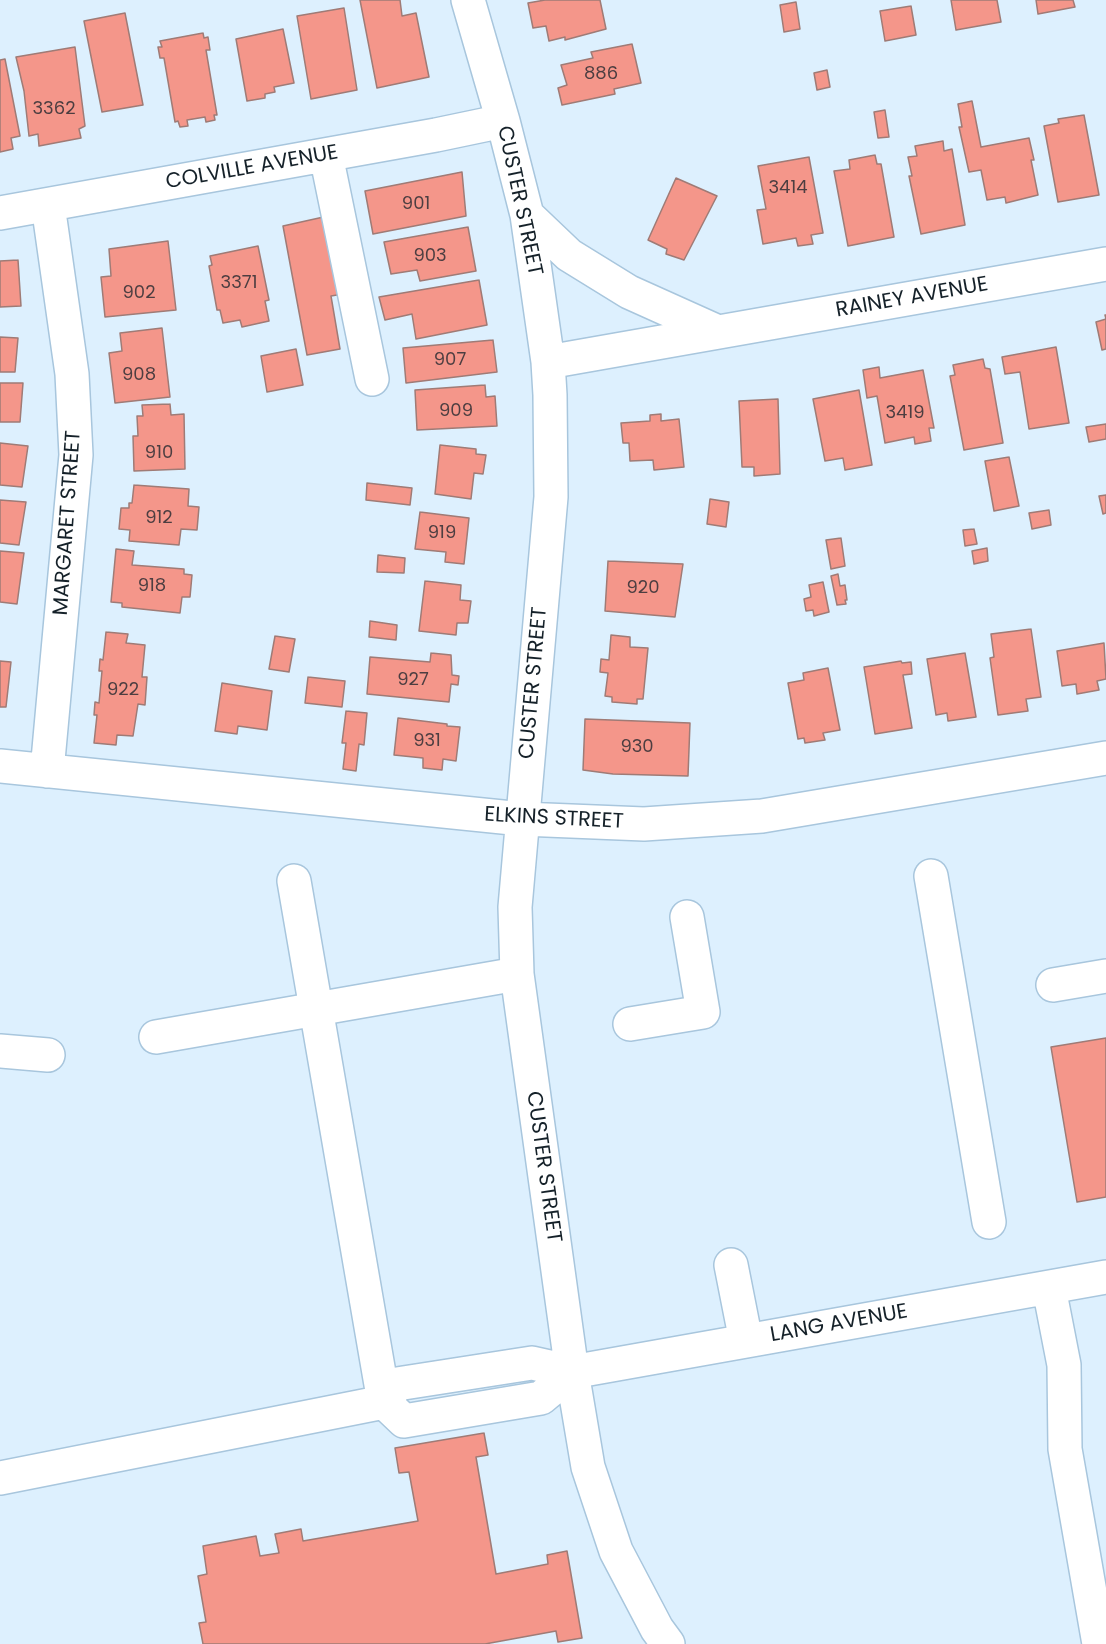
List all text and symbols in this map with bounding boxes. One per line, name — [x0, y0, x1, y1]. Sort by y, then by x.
house number: 886 — [584, 63, 618, 85]
house number: 3362 — [33, 98, 75, 120]
street label: CUSTER STREET — [491, 124, 547, 278]
street label: COLVILLE AVENUE — [164, 140, 340, 196]
house number: 3414 — [768, 177, 808, 199]
house number: 901 — [402, 193, 430, 215]
house number: 903 — [413, 245, 447, 267]
house number: 3371 — [221, 272, 257, 294]
street label: RAINEY AVENUE — [834, 272, 990, 324]
house number: 902 — [123, 282, 155, 304]
house number: 907 — [434, 349, 466, 371]
house number: 908 — [122, 364, 156, 386]
house number: 909 — [439, 400, 473, 422]
house number: 3419 — [885, 402, 925, 424]
street label: MARGARET STREET — [49, 430, 87, 616]
house number: 910 — [145, 442, 173, 464]
house number: 912 — [145, 507, 173, 529]
house number: 919 — [428, 522, 456, 544]
house number: 918 — [138, 575, 166, 597]
house number: 920 — [627, 577, 659, 599]
street label: CUSTER STREET — [515, 606, 553, 760]
house number: 927 — [397, 669, 429, 691]
house number: 922 — [107, 679, 139, 701]
house number: 931 — [413, 730, 441, 752]
house number: 930 — [620, 736, 654, 758]
street label: ELKINS STREET — [484, 803, 624, 835]
street label: CUSTER STREET — [520, 1090, 566, 1244]
street label: LANG AVENUE — [768, 1300, 910, 1348]

